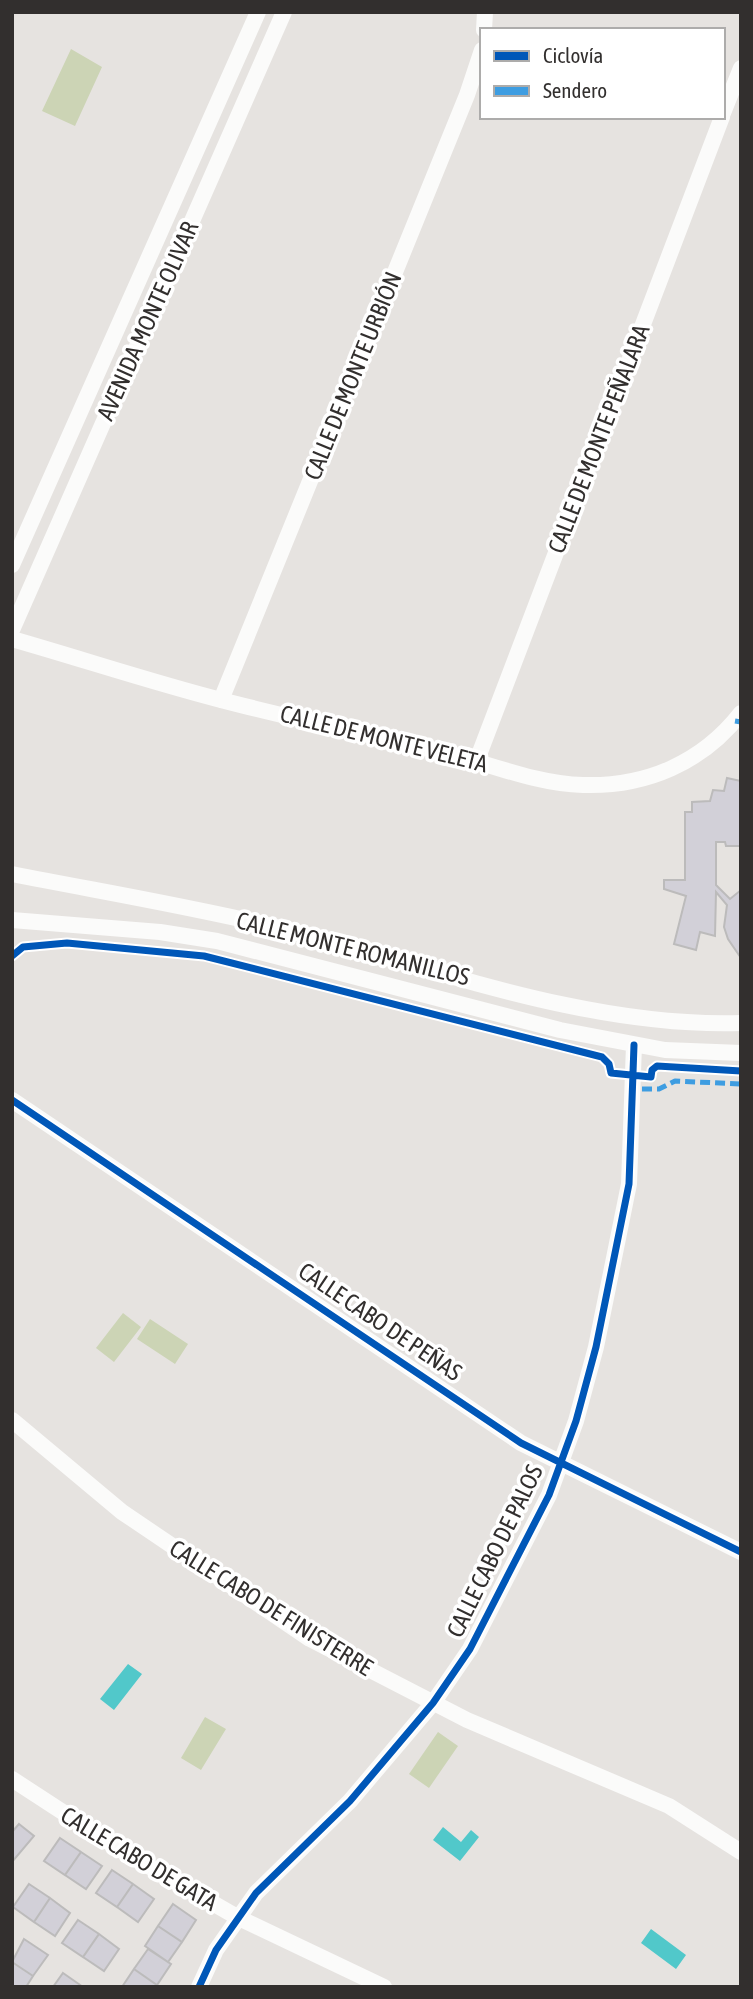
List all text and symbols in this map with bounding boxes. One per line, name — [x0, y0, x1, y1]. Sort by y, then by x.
legend — [480, 28, 725, 119]
text: Ciclovía — [543, 43, 603, 67]
text: Sendero — [543, 78, 607, 102]
street label: AVENIDA MONTE OLIVAR — [92, 217, 204, 424]
street label: CALLE DE MONTE URBIÓN — [298, 268, 407, 484]
street label: CALLE DE MONTE PEÑALARA — [542, 321, 655, 557]
street label: CALLE DE MONTE VELETA — [278, 700, 491, 777]
street label: CALLE MONTE ROMANILLOS — [234, 907, 472, 991]
street label: CALLE CABO DE PEÑAS — [294, 1257, 467, 1386]
street label: CALLE CABO DE PALOS — [441, 1460, 548, 1641]
street label: CALLE CABO DE FINISTERRE — [165, 1534, 378, 1681]
street label: CALLE CABO DE GATA — [56, 1801, 223, 1916]

